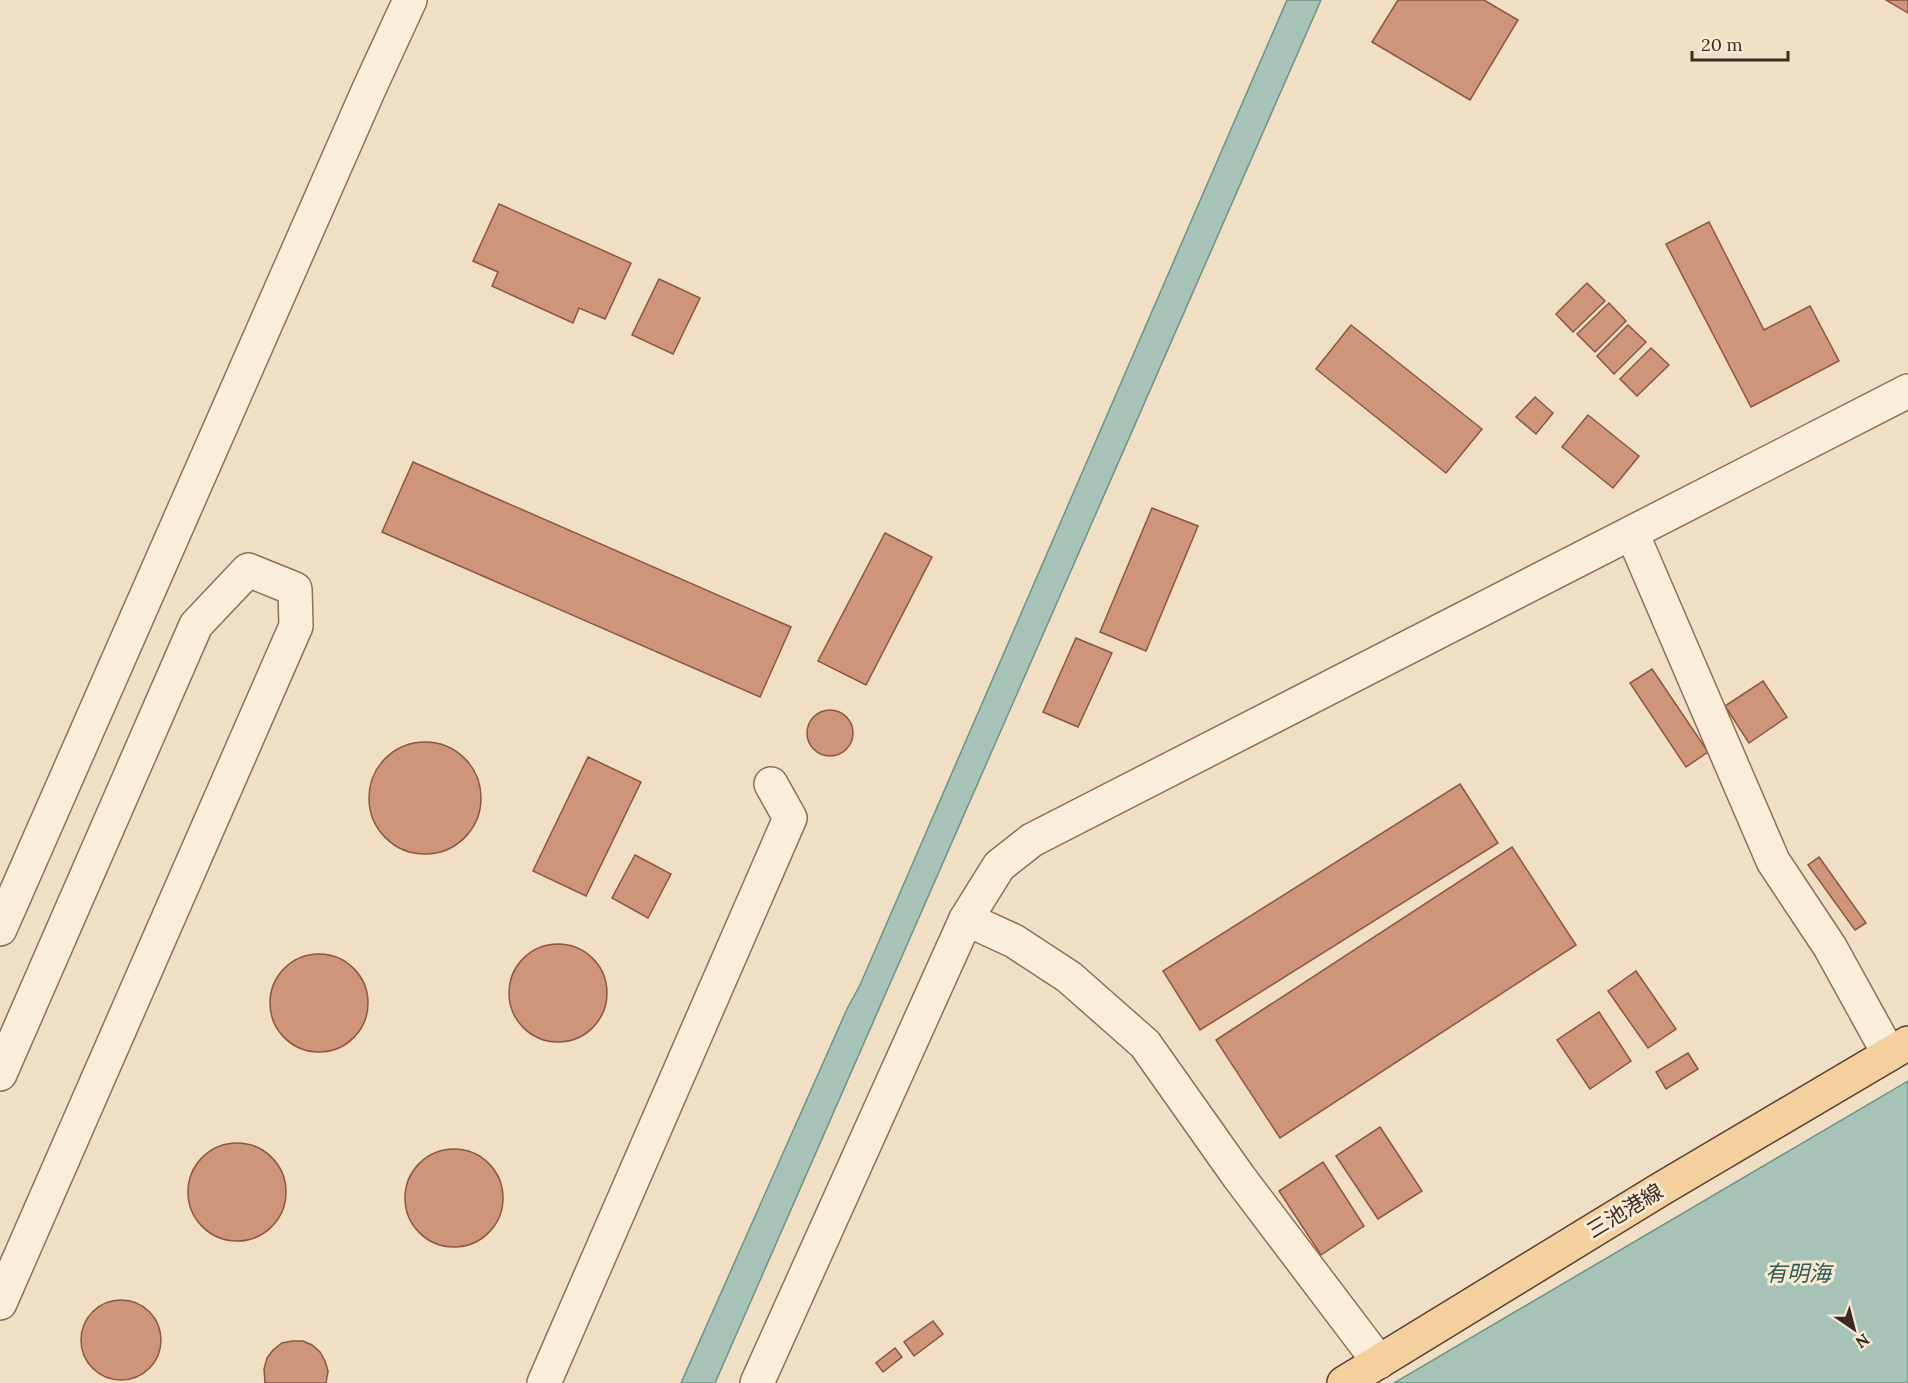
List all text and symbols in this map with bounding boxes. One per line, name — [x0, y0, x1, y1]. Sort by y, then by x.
scale bar — [1692, 24, 1788, 62]
text: 20 m — [1701, 33, 1743, 56]
street label: 三池港線 — [1582, 1177, 1668, 1244]
water label: 有明海 — [1765, 1259, 1834, 1287]
north arrow — [1824, 1299, 1884, 1359]
text: N — [1852, 1330, 1873, 1353]

